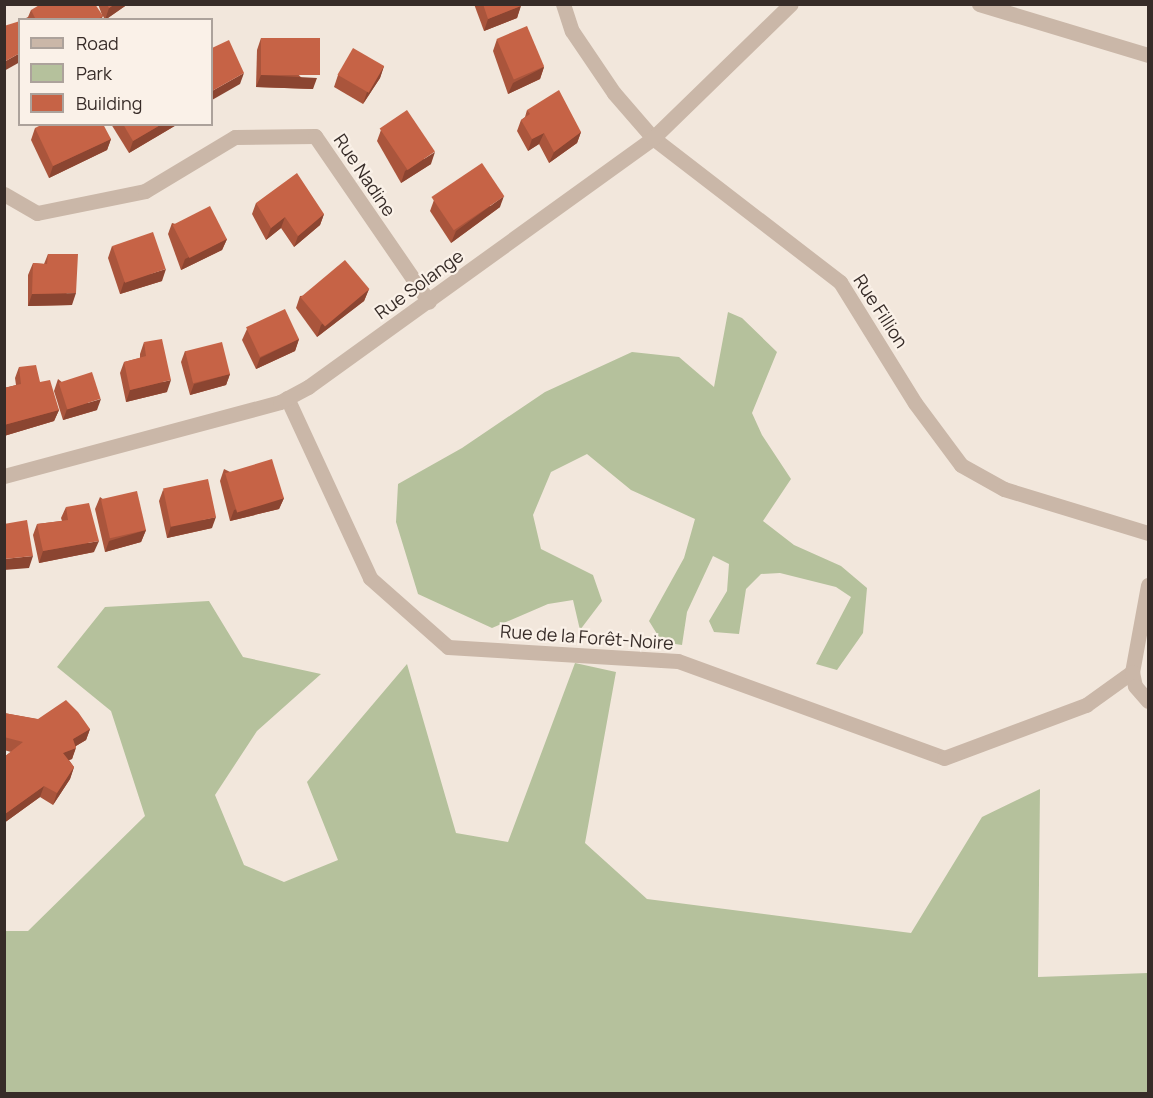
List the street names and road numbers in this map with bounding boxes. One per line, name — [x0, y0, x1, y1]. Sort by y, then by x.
street label: Rue Nadine — [330, 130, 400, 220]
street label: Rue Solange — [371, 245, 467, 323]
street label: Rue Fillion — [849, 270, 913, 352]
street label: Rue de la Forêt-Noire — [499, 620, 675, 654]

